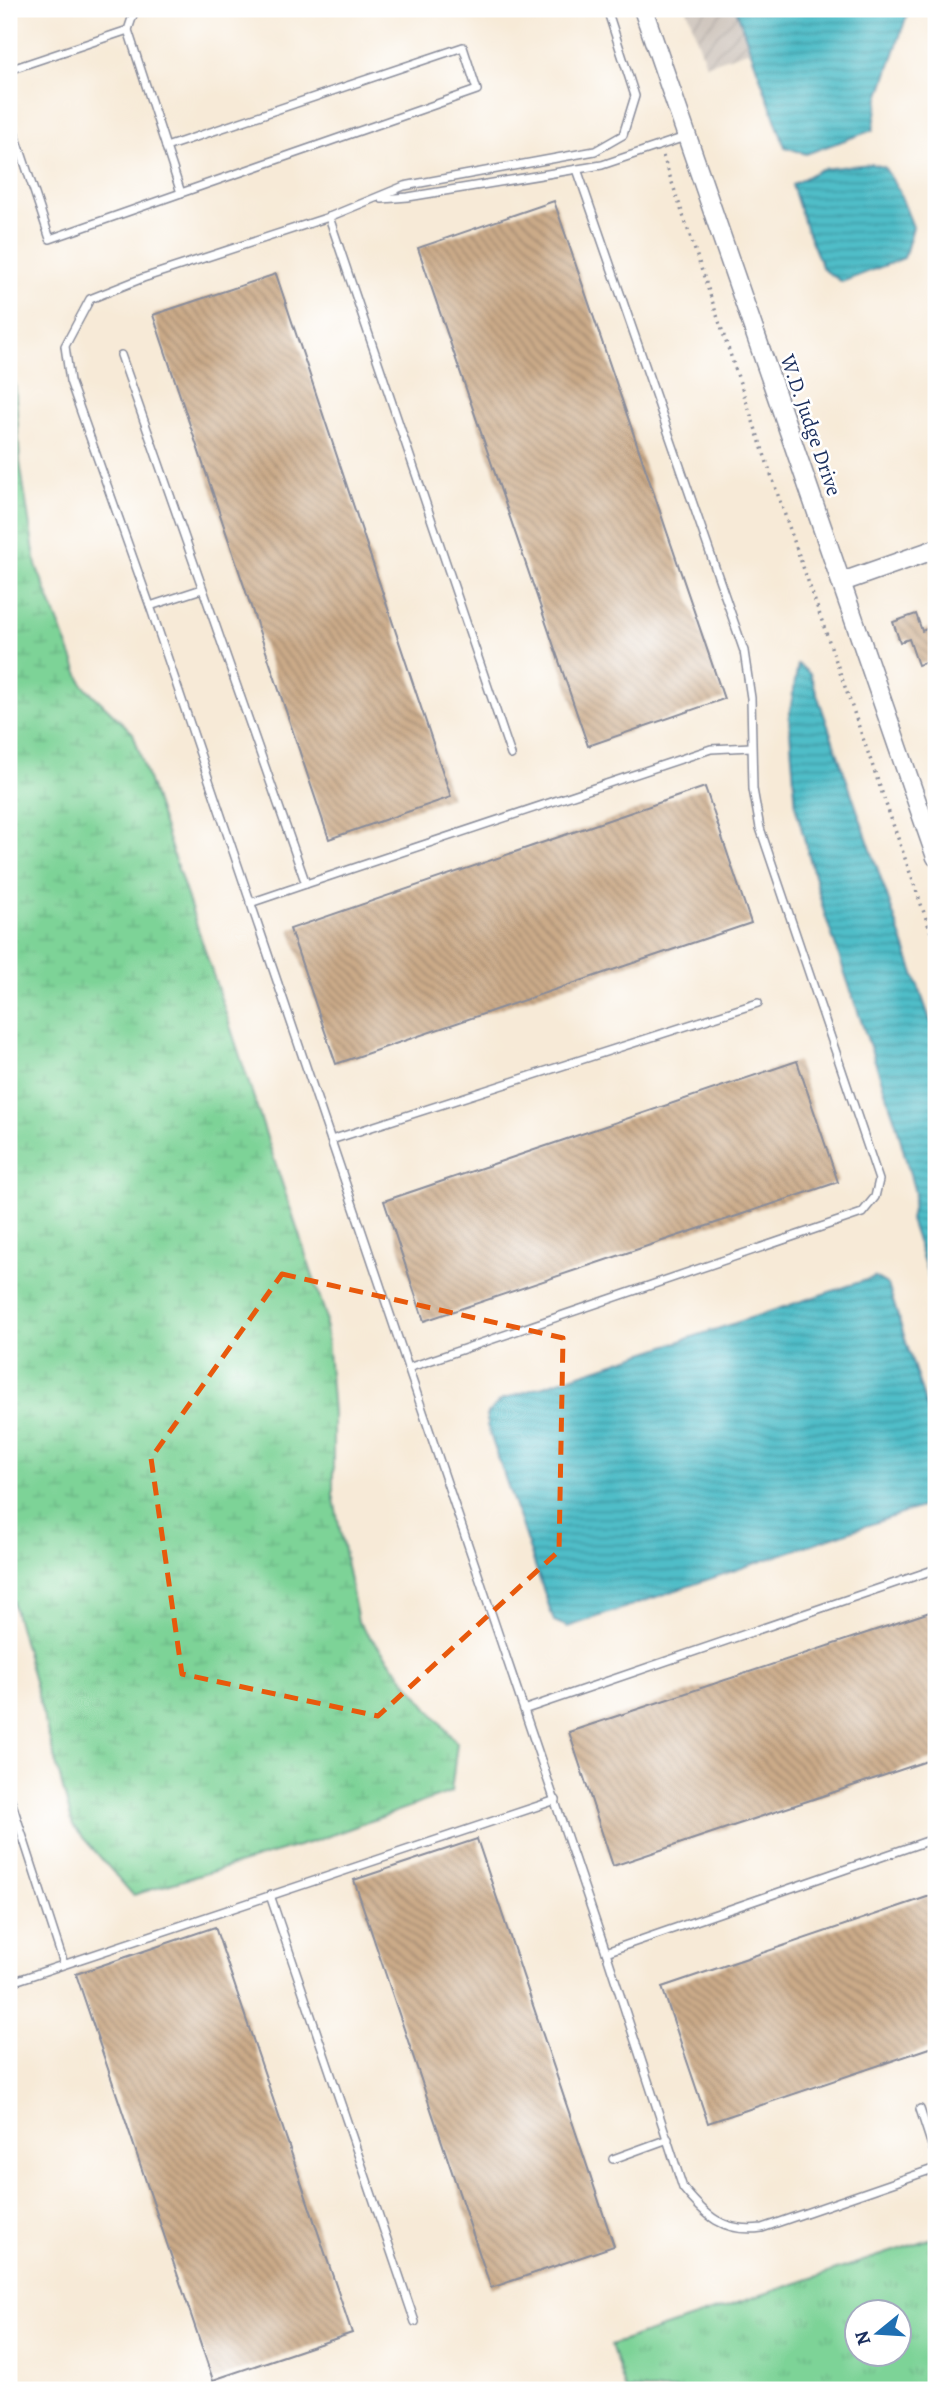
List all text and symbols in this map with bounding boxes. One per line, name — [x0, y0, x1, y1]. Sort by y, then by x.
street label: W.D. Judge Drive — [773, 350, 848, 499]
north arrow — [844, 2298, 914, 2368]
text: N — [848, 2327, 877, 2349]

